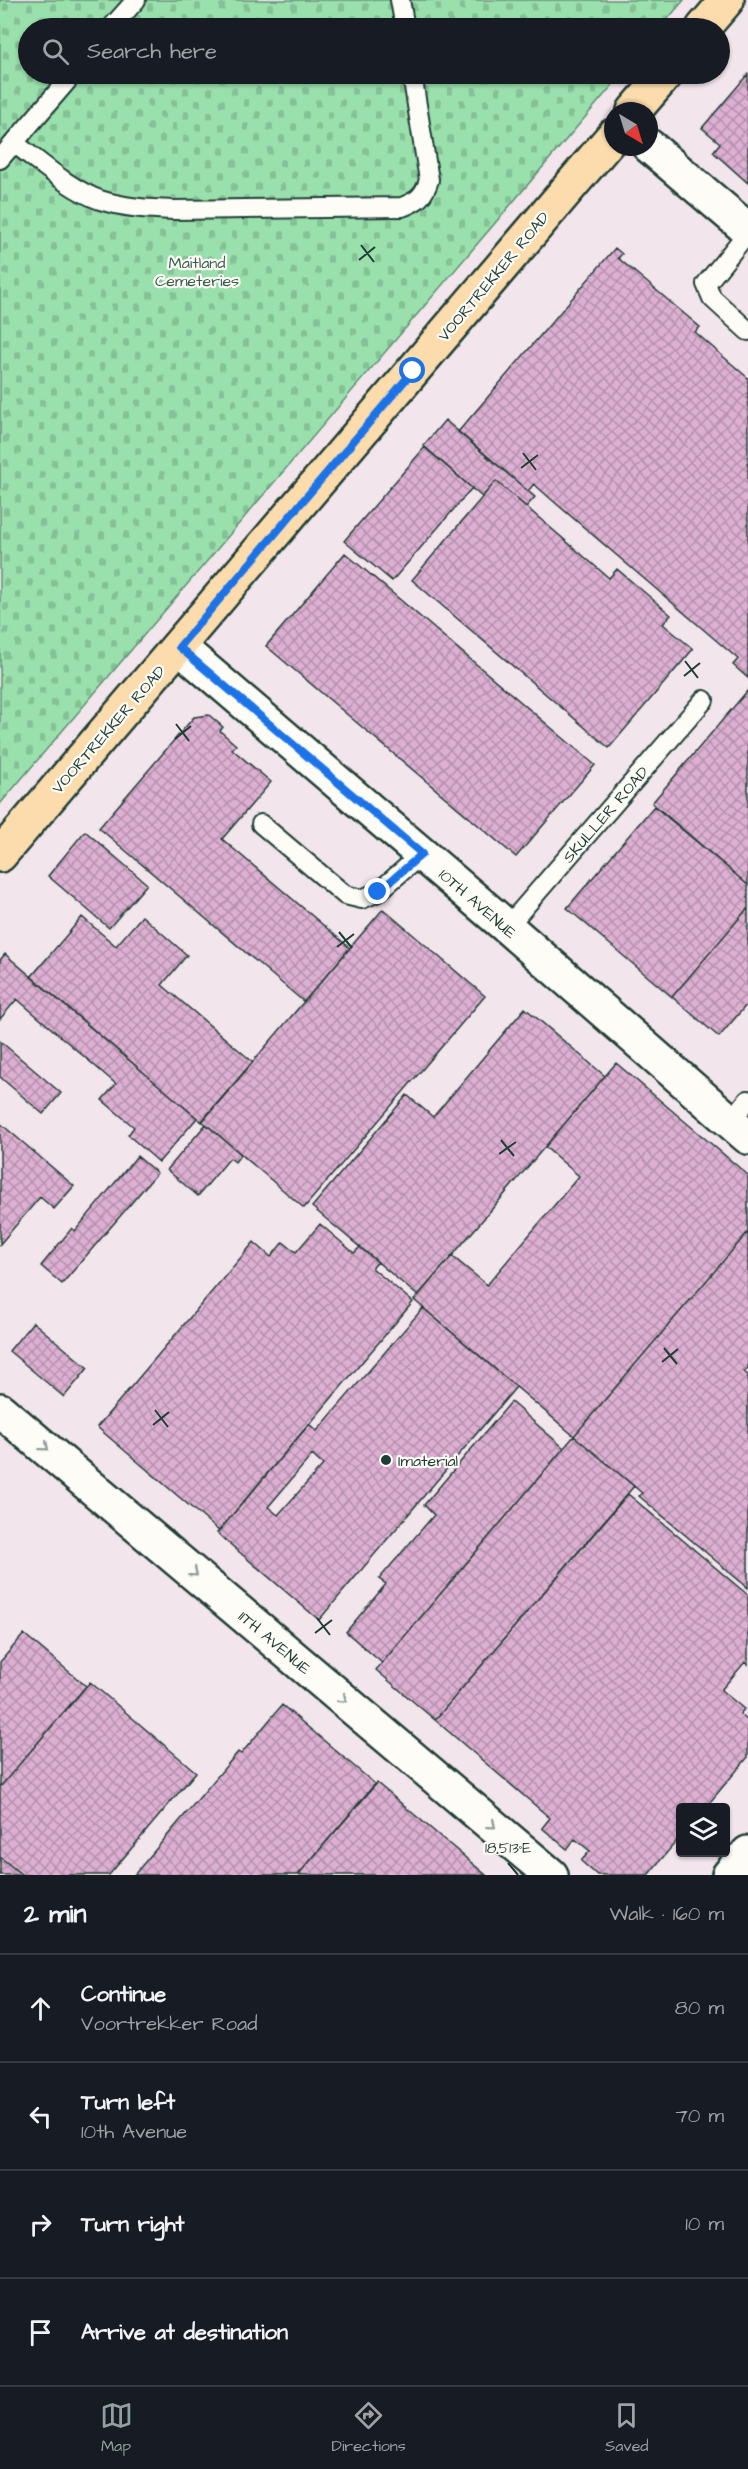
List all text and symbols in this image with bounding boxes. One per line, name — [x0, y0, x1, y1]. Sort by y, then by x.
search box — [18, 18, 730, 84]
icon: search — [39, 35, 72, 68]
text: Search here — [87, 36, 217, 67]
north arrow — [604, 102, 658, 156]
street label: VOORTREKKER ROAD — [433, 207, 555, 346]
park label: Maitland Cemeteries — [155, 252, 239, 292]
route start — [399, 357, 425, 383]
street label: VOORTREKKER ROAD — [47, 661, 171, 798]
street label: SKULLER ROAD — [558, 762, 654, 868]
street label: 10TH AVENUE — [434, 864, 521, 944]
route end — [364, 878, 390, 904]
one-way arrow — [38, 1440, 49, 1451]
place label: Imaterial — [398, 1450, 458, 1472]
marker: Imaterial — [379, 1453, 393, 1467]
one-way arrow — [187, 1566, 198, 1577]
street label: 11TH AVENUE — [233, 1606, 316, 1680]
one-way arrow — [336, 1692, 347, 1703]
map controls — [676, 1803, 730, 1857]
button: layers — [676, 1803, 730, 1857]
one-way arrow — [485, 1818, 496, 1829]
text: 18.513°E — [485, 1838, 531, 1859]
text: 2 min — [24, 1896, 86, 1932]
text: Walk · 160 m — [609, 1900, 724, 1928]
text: Continue — [81, 1979, 166, 2010]
icon: ahead — [24, 1992, 57, 2025]
text: 80 m — [675, 1994, 724, 2022]
text: Voortrekker Road — [81, 2010, 257, 2038]
text: Turn left — [81, 2087, 175, 2118]
icon: left — [24, 2100, 57, 2133]
text: 70 m — [676, 2102, 724, 2130]
text: 10th Avenue — [81, 2118, 187, 2146]
icon: right — [24, 2208, 57, 2241]
text: Turn right — [81, 2209, 184, 2240]
text: 10 m — [685, 2210, 724, 2238]
icon: arrive — [24, 2316, 57, 2349]
text: Arrive at destination — [81, 2317, 288, 2348]
tab: Map — [100, 2399, 133, 2457]
tab: Directions — [332, 2399, 406, 2457]
tab: Saved — [605, 2399, 648, 2457]

